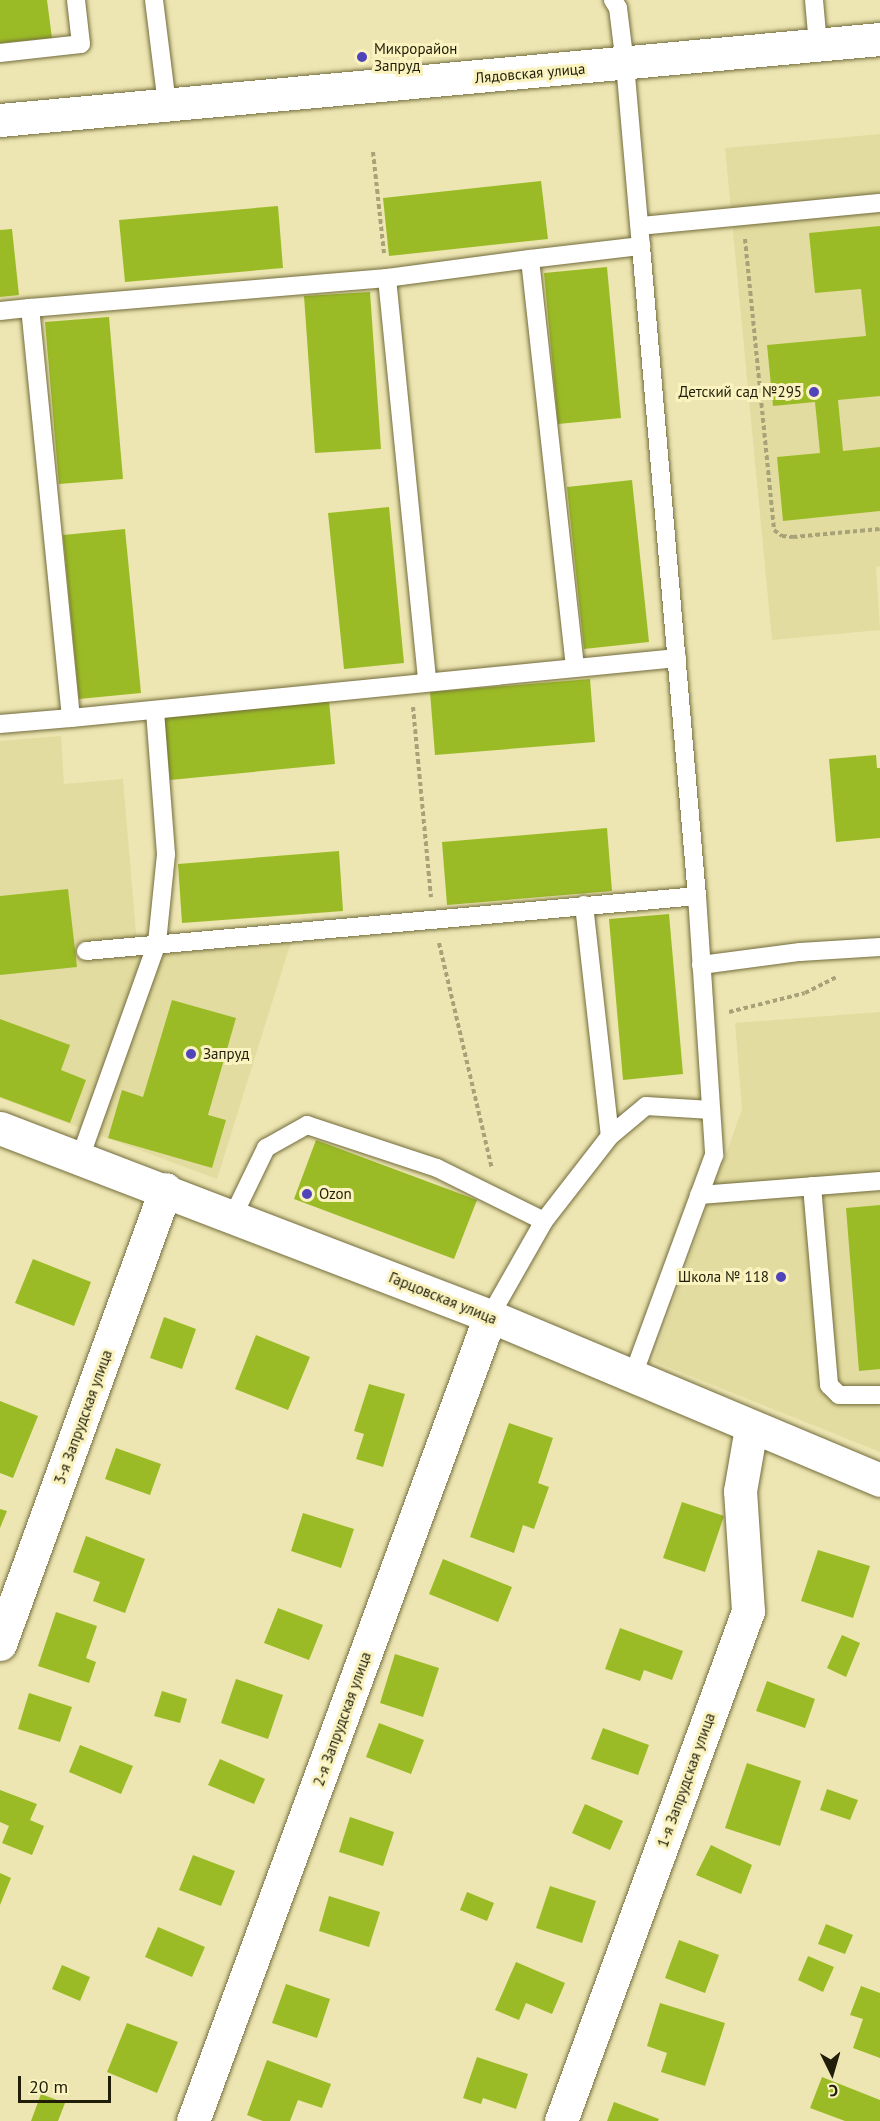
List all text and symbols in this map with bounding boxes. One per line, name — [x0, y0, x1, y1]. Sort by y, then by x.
place label: Микрорайон Запруд — [374, 39, 457, 74]
marker: Микрорайон Запруд — [355, 50, 369, 64]
street label: Лядовская улица — [474, 59, 586, 87]
place label: Детский сад №295 — [678, 383, 802, 401]
marker: Детский сад №295 — [807, 385, 821, 399]
place label: Запруд — [203, 1045, 249, 1063]
marker: Запруд — [184, 1047, 198, 1061]
place label: Ozon — [319, 1185, 352, 1203]
marker: Ozon — [300, 1187, 314, 1201]
street label: Гарцовская улица — [386, 1268, 500, 1328]
place label: Школа № 118 — [678, 1268, 769, 1286]
marker: Школа № 118 — [774, 1270, 788, 1284]
street label: 3-я Запрудская улица — [50, 1347, 116, 1487]
street label: 2-я Запрудская улица — [309, 1649, 375, 1789]
street label: 1-я Запрудская улица — [653, 1710, 719, 1850]
north arrow — [802, 2043, 862, 2103]
scale bar — [21, 2064, 114, 2102]
text: 20 m — [29, 2075, 68, 2098]
text: С — [828, 2081, 839, 2101]

